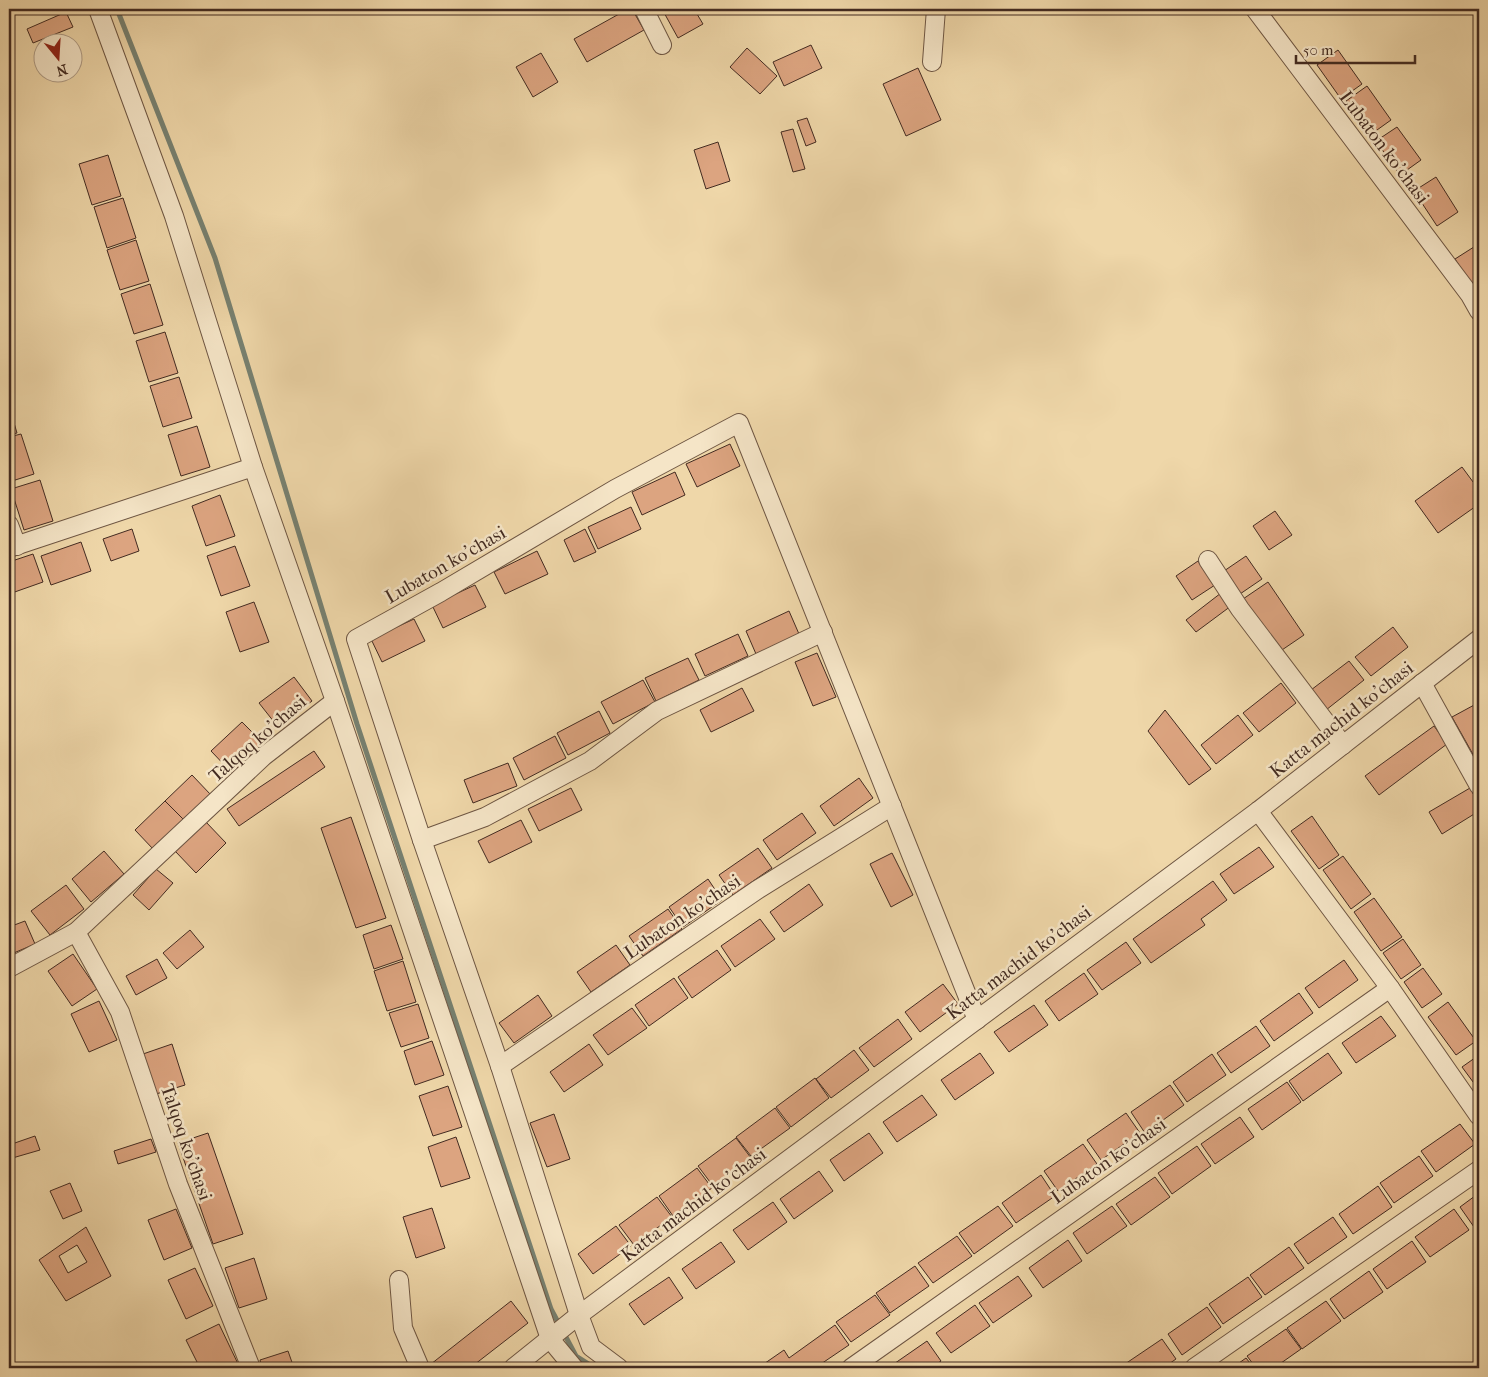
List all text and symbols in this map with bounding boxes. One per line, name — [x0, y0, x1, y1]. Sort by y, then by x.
north arrow — [32, 32, 82, 82]
scale bar — [1296, 32, 1414, 64]
text: 50 m — [1303, 41, 1334, 59]
text: N — [54, 60, 70, 80]
street label: Lubaton ko'chasi — [1335, 87, 1434, 209]
street label: Lubaton ko'chasi — [381, 521, 510, 608]
street label: Katta machid ko'chasi — [1265, 657, 1418, 783]
street label: Talqoq ko'chasi — [204, 690, 311, 787]
street label: Lubaton ko'chasi — [620, 870, 745, 964]
street label: Katta machid ko'chasi — [942, 901, 1096, 1025]
street label: Talqoq ko'chasi — [156, 1081, 216, 1204]
street label: Lubaton ko'chasi — [1047, 1113, 1171, 1209]
street label: Katta machid ko'chasi — [617, 1143, 771, 1267]

